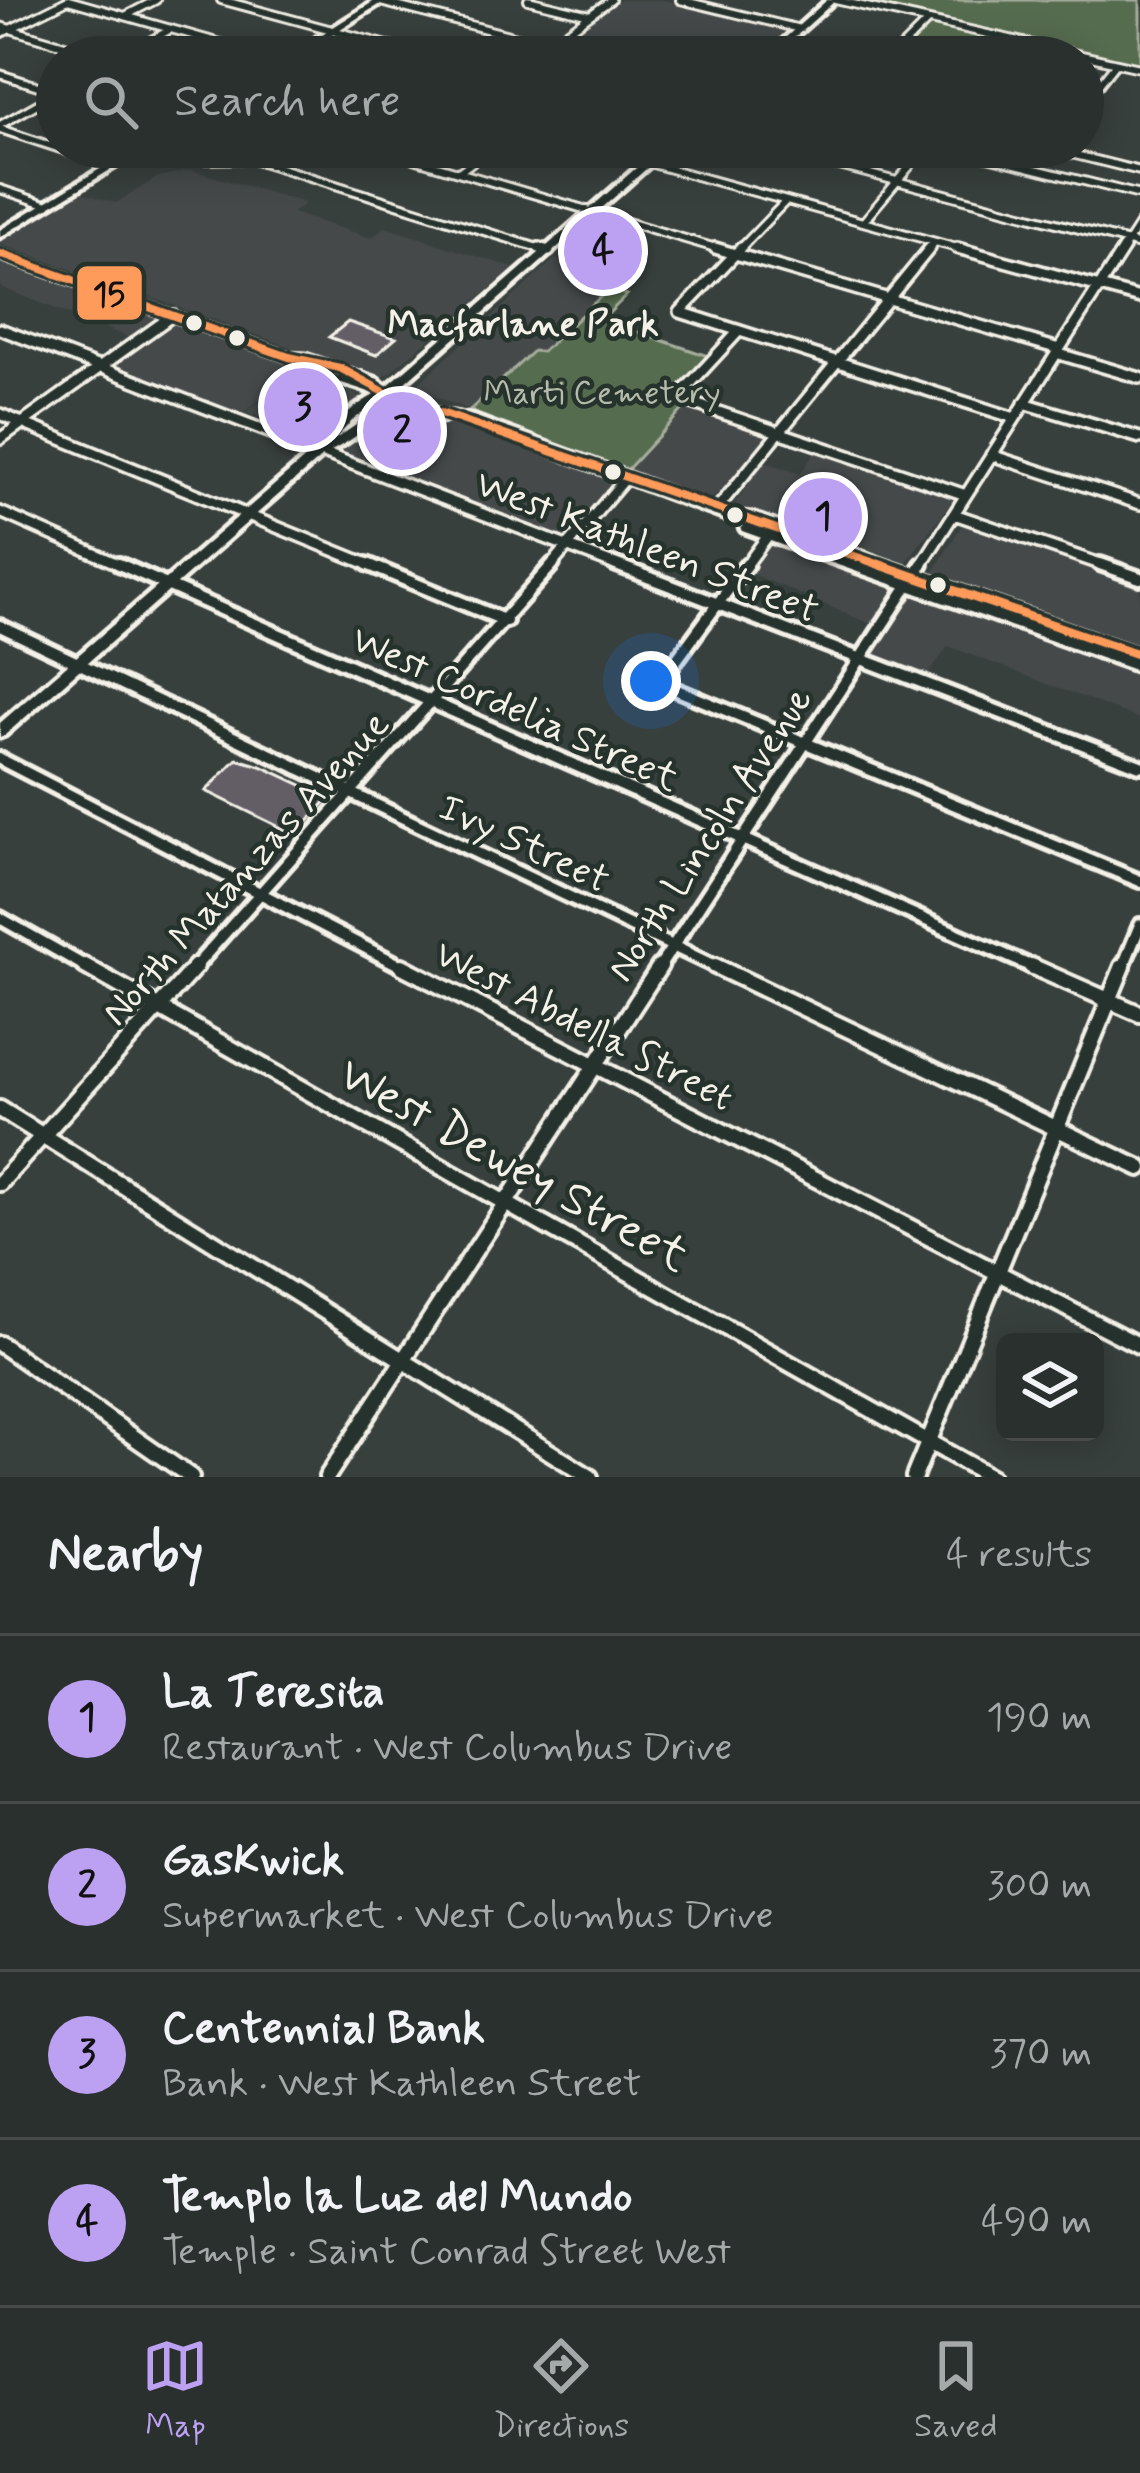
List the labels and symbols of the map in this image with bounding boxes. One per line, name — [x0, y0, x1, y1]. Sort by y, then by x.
pin: 4 — [564, 206, 642, 296]
line badge: 15 — [75, 264, 144, 322]
text: 15 — [93, 274, 125, 318]
district label: Macfarlane Park — [387, 302, 659, 349]
unlabelled marker — [183, 312, 205, 334]
unlabelled marker — [226, 327, 248, 349]
pin: 3 — [264, 362, 342, 452]
park label: Marti Cemetery — [483, 372, 721, 416]
pin: 2 — [363, 386, 441, 476]
street label: West Kathleen Street — [468, 459, 826, 637]
unlabelled marker — [602, 461, 624, 483]
pin: 1 — [784, 472, 862, 562]
unlabelled marker — [724, 504, 746, 526]
unlabelled marker — [927, 574, 949, 596]
street label: West Cordelia Street — [343, 615, 686, 805]
your location — [621, 651, 681, 711]
street label: North Lincoln Avenue — [597, 678, 825, 992]
street label: North Matanzas Avenue — [91, 701, 402, 1038]
street label: Ivy Street — [430, 783, 617, 907]
street label: West Abdella Street — [425, 930, 741, 1124]
street label: West Dewey Street — [327, 1044, 700, 1288]

